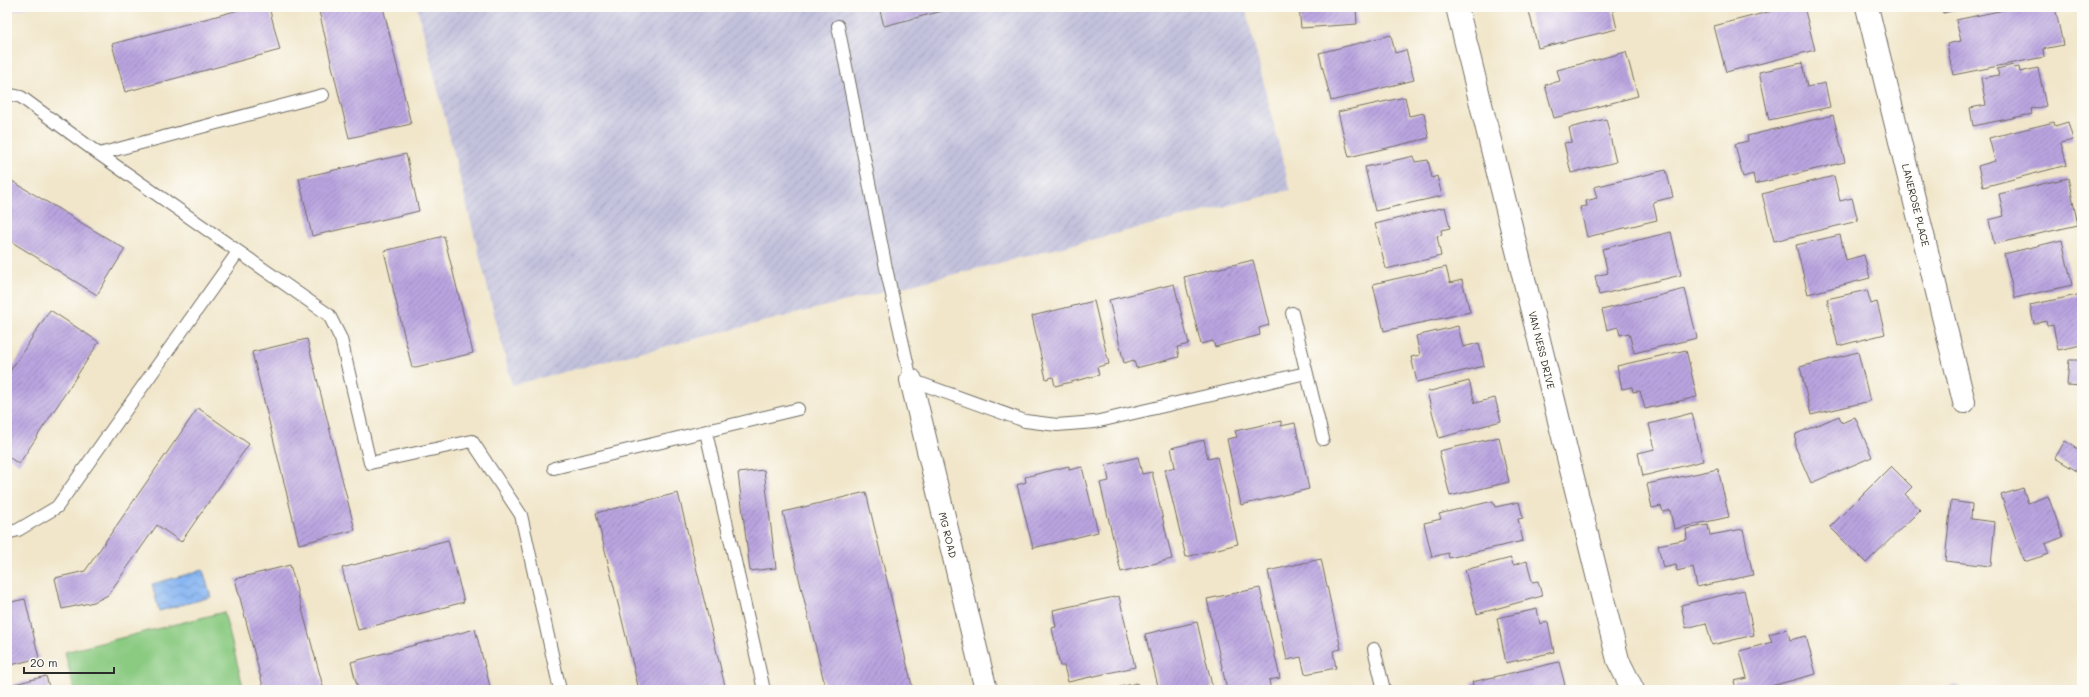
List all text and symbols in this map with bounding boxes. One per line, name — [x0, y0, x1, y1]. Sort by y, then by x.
street label: LANEROSE PLACE — [1899, 162, 1933, 248]
street label: VAN NESS DRIVE — [1526, 310, 1559, 391]
street label: MG ROAD — [936, 511, 960, 559]
scale bar — [24, 649, 114, 675]
text: 20 m — [30, 654, 58, 670]

